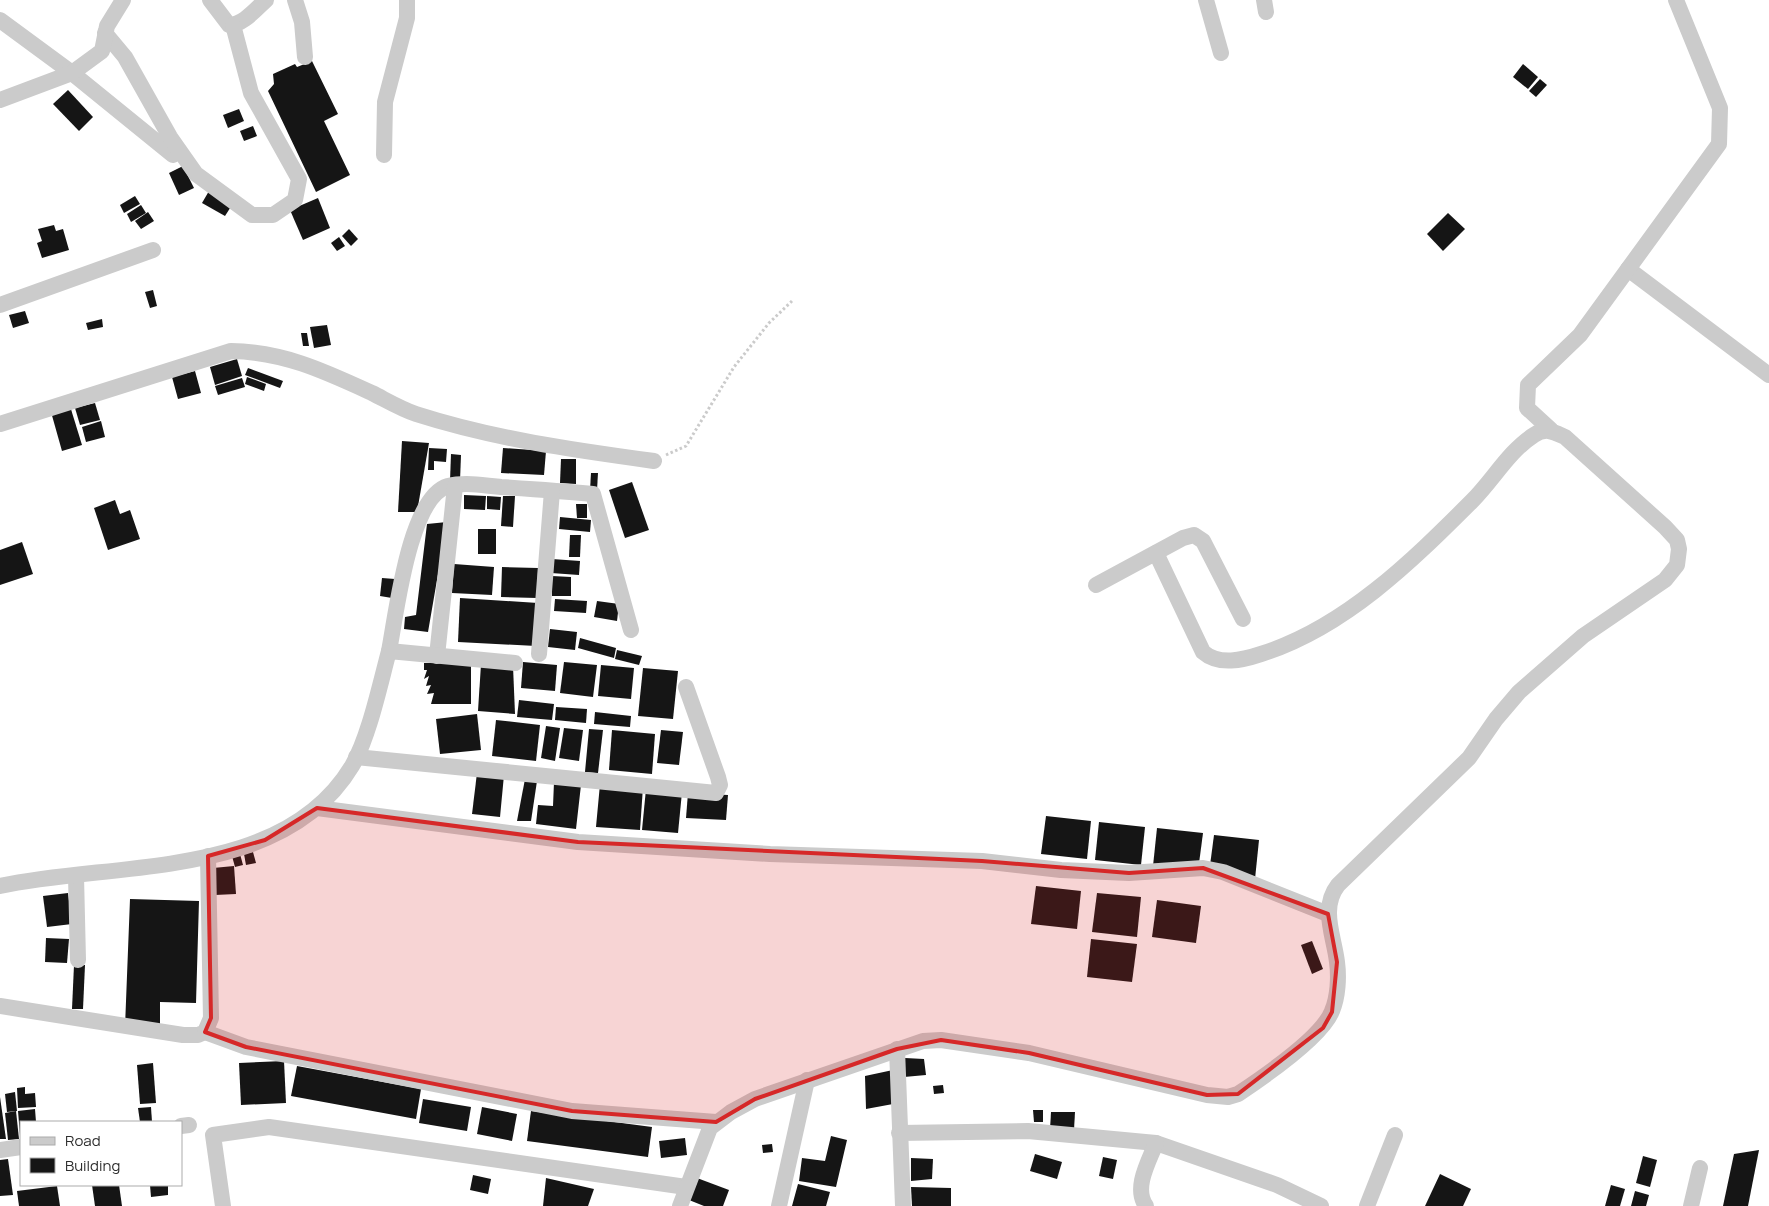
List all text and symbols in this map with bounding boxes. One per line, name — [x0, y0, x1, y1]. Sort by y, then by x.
legend — [20, 1121, 182, 1186]
text: Road — [65, 1130, 101, 1151]
text: Building — [65, 1155, 120, 1176]

